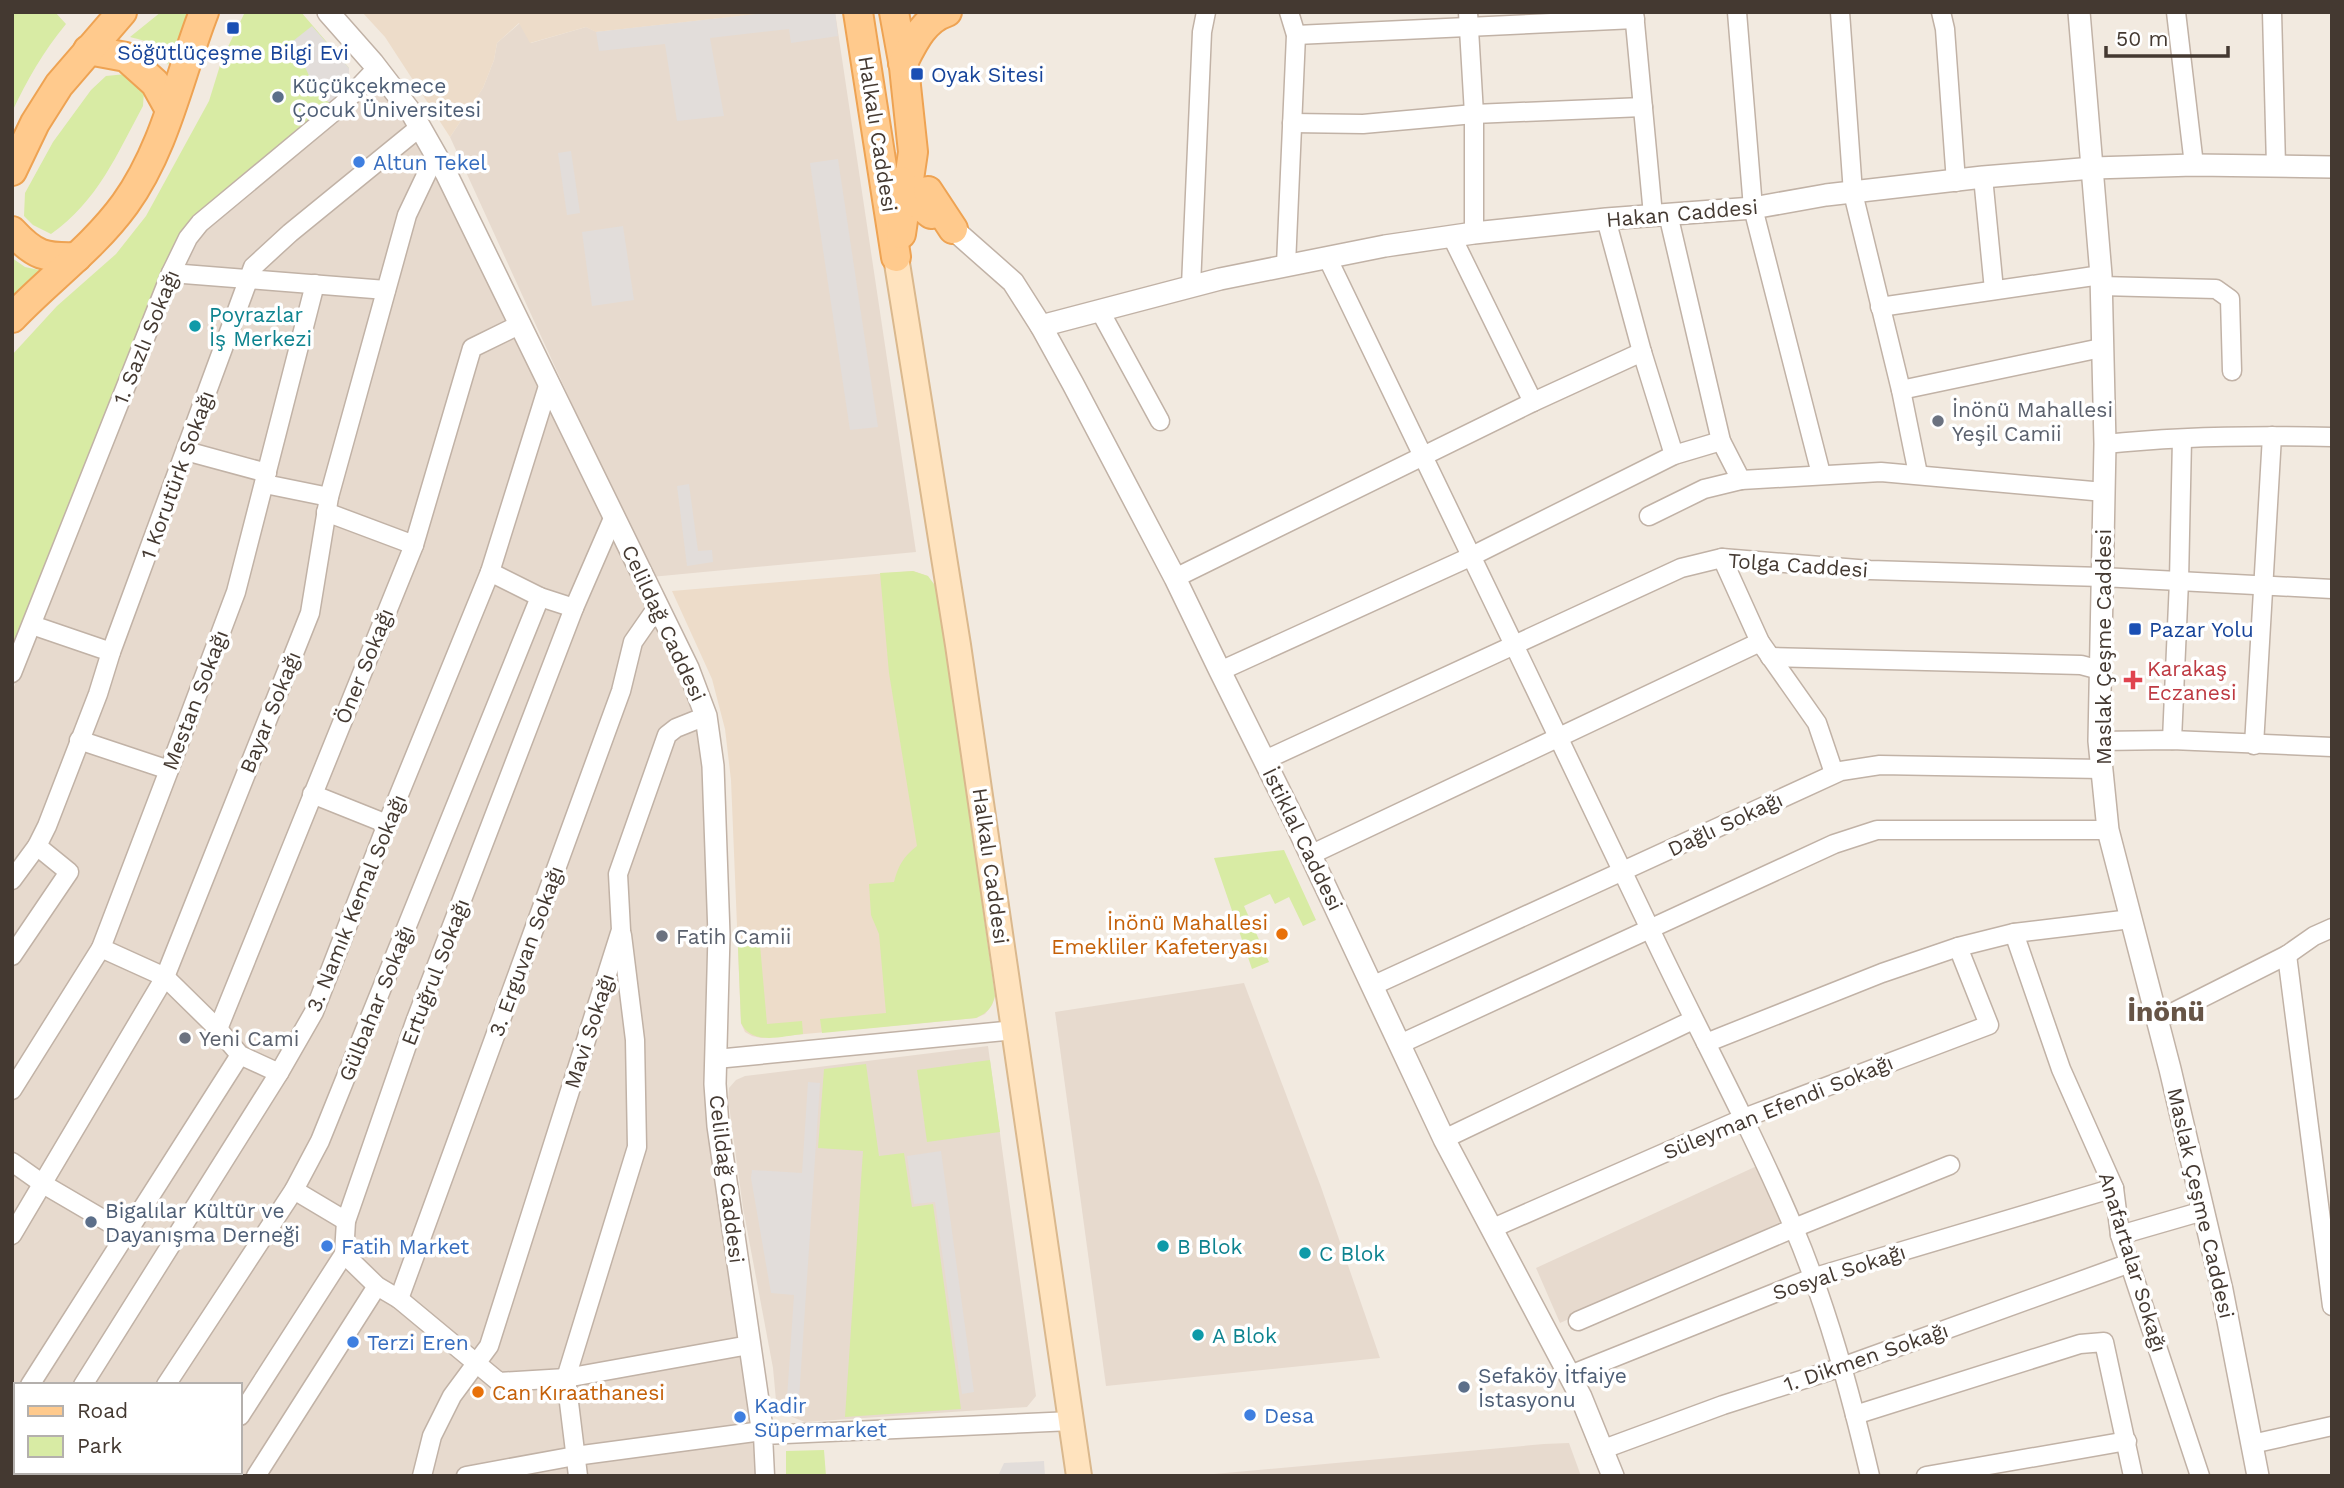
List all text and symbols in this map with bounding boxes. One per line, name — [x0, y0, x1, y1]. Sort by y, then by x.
scale bar — [2106, 14, 2228, 58]
marker: Söğütlüçeşme Bilgi Evi — [225, 20, 241, 36]
text: 50 m — [2116, 26, 2168, 51]
place label: Söğütlüçeşme Bilgi Evi — [117, 40, 349, 65]
street label: Halkalı Caddesi — [853, 54, 903, 214]
place label: Oyak Sitesi — [931, 62, 1044, 87]
marker: Oyak Sitesi — [909, 66, 925, 82]
place label: Küçükçekmece Çocuk Üniversitesi — [292, 73, 481, 122]
marker: Küçükçekmece Çocuk Üniversitesi — [270, 89, 286, 105]
place label: Altun Tekel — [373, 150, 487, 175]
marker: Altun Tekel — [351, 154, 367, 170]
street label: Hakan Caddesi — [1605, 194, 1759, 232]
street label: 1. Sazlı Sokağı — [108, 266, 184, 408]
place label: Poyrazlar İş Merkezi — [209, 302, 312, 351]
marker: Poyrazlar İş Merkezi — [187, 318, 203, 334]
street label: 1 Korutürk Sokağı — [135, 387, 219, 563]
place label: İnönü Mahallesi Yeşil Camii — [1952, 397, 2113, 446]
marker: İnönü Mahallesi Yeşil Camii — [1930, 413, 1946, 429]
street label: Maslak Çeşme Caddesi — [2091, 529, 2116, 765]
street label: Celildağ Caddesi — [617, 541, 711, 705]
street label: Tolga Caddesi — [1727, 548, 1869, 582]
street label: Öner Sokağı — [329, 605, 399, 727]
place label: Pazar Yolu — [2149, 617, 2254, 642]
marker: Pazar Yolu — [2127, 621, 2143, 637]
street label: Mestan Sokağı — [157, 626, 233, 774]
street label: Bayar Sokağı — [234, 647, 306, 777]
place label: Karakaş Eczanesi — [2147, 656, 2237, 705]
marker: Karakaş Eczanesi — [2125, 672, 2141, 688]
street label: İstiklal Caddesi — [1258, 763, 1348, 915]
street label: Halkalı Caddesi — [968, 786, 1014, 946]
street label: Dağlı Sokağı — [1664, 787, 1786, 861]
street label: 3. Namık Kemal Sokağı — [301, 791, 411, 1015]
street label: 3. Erguvan Sokağı — [484, 862, 568, 1040]
street label: Ertuğrul Sokağı — [396, 895, 474, 1049]
place label: İnönü Mahallesi Emekliler Kafeteryası — [1051, 910, 1268, 959]
street label: Gülbahar Sokağı — [333, 921, 419, 1085]
place label: Fatih Camii — [676, 924, 791, 949]
marker: İnönü Mahallesi Emekliler Kafeteryası — [1274, 926, 1290, 942]
marker: Fatih Camii — [654, 928, 670, 944]
street label: Mavi Sokağı — [559, 970, 619, 1092]
district label: İnönü — [2127, 995, 2205, 1028]
place label: Yeni Cami — [199, 1026, 299, 1051]
marker: Yeni Cami — [177, 1030, 193, 1046]
street label: Süleyman Efendi Sokağı — [1659, 1049, 1897, 1165]
street label: Maslak Çeşme Caddesi — [2162, 1085, 2240, 1321]
street label: Celildağ Caddesi — [704, 1093, 750, 1265]
street label: Anafartalar Sokağı — [2094, 1169, 2172, 1355]
place label: Bigalılar Kültür ve Dayanışma Derneği — [105, 1198, 300, 1247]
marker: Bigalılar Kültür ve Dayanışma Derneği — [83, 1214, 99, 1230]
place label: Fatih Market — [341, 1234, 469, 1259]
place label: B Blok — [1177, 1234, 1243, 1259]
marker: Fatih Market — [319, 1238, 335, 1254]
marker: B Blok — [1155, 1238, 1171, 1254]
street label: Sosyal Sokağı — [1769, 1239, 1909, 1305]
place label: C Blok — [1319, 1241, 1385, 1266]
marker: C Blok — [1297, 1245, 1313, 1261]
street label: 1. Dikmen Sokağı — [1781, 1317, 1951, 1397]
place label: A Blok — [1212, 1323, 1277, 1348]
marker: A Blok — [1190, 1327, 1206, 1343]
place label: Terzi Eren — [367, 1330, 469, 1355]
marker: Terzi Eren — [345, 1334, 361, 1350]
place label: Sefaköy İtfaiye İstasyonu — [1478, 1363, 1627, 1412]
marker: Sefaköy İtfaiye İstasyonu — [1456, 1379, 1472, 1395]
place label: Can Kıraathanesi — [492, 1380, 665, 1405]
legend — [14, 1383, 242, 1474]
marker: Can Kıraathanesi — [470, 1384, 486, 1400]
place label: Kadir Süpermarket — [754, 1393, 887, 1442]
text: Road — [77, 1398, 128, 1423]
place label: Desa — [1264, 1403, 1314, 1428]
marker: Desa — [1242, 1407, 1258, 1423]
marker: Kadir Süpermarket — [732, 1409, 748, 1425]
text: Park — [77, 1433, 122, 1458]

